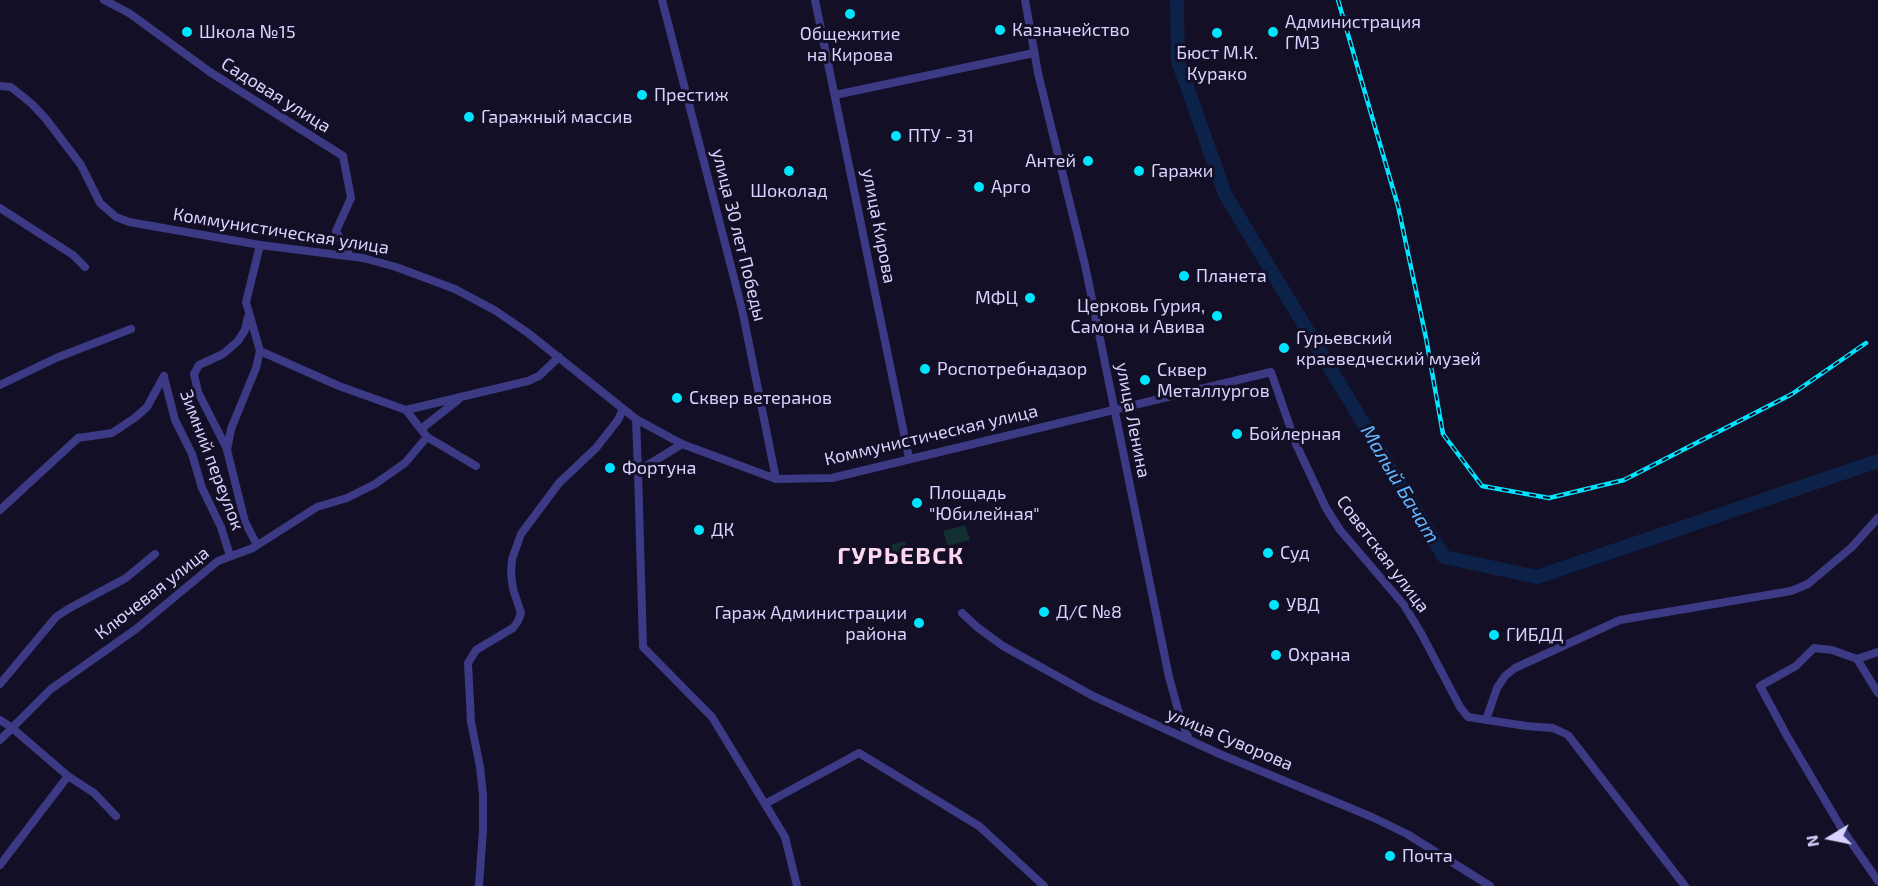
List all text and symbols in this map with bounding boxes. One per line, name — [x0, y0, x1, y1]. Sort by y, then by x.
marker: Общежитие на Кирова — [843, 7, 857, 21]
place label: Администрация ГМЗ — [1285, 11, 1421, 54]
place label: Казначейство — [1012, 19, 1130, 41]
place label: Школа №15 — [199, 21, 296, 43]
place label: Общежитие на Кирова — [800, 23, 900, 66]
marker: Казначейство — [993, 23, 1007, 37]
marker: Школа №15 — [180, 25, 194, 39]
marker: Администрация ГМЗ — [1266, 25, 1280, 39]
marker: Бюст М.К. Курако — [1210, 26, 1224, 40]
place label: Бюст М.К. Курако — [1176, 42, 1258, 84]
street label: Садовая улица — [217, 53, 335, 137]
place label: Престиж — [654, 84, 729, 106]
marker: Престиж — [635, 88, 649, 102]
place label: Гаражный массив — [481, 106, 632, 128]
marker: Гаражный массив — [462, 110, 476, 124]
place label: ПТУ - 31 — [908, 125, 974, 147]
marker: ПТУ - 31 — [889, 129, 903, 143]
street label: улица 30 лет Победы — [707, 146, 771, 324]
place label: Антей — [1025, 150, 1076, 172]
marker: Антей — [1081, 154, 1095, 168]
place label: Гаражи — [1151, 160, 1213, 182]
marker: Шоколад — [782, 164, 796, 178]
marker: Гаражи — [1132, 164, 1146, 178]
street label: улица Кирова — [857, 167, 901, 285]
place label: Арго — [991, 176, 1031, 198]
place label: Шоколад — [750, 180, 828, 202]
marker: Арго — [972, 180, 986, 194]
street label: Коммунистическая улица — [171, 203, 391, 259]
place label: Планета — [1196, 265, 1267, 287]
marker: Планета — [1177, 269, 1191, 283]
place label: МФЦ — [975, 287, 1018, 309]
marker: МФЦ — [1023, 291, 1037, 305]
place label: Церковь Гурия, Самона и Авива — [1070, 295, 1205, 338]
marker: Церковь Гурия, Самона и Авива — [1210, 309, 1224, 323]
place label: Гурьевский краеведческий музей — [1296, 327, 1481, 370]
marker: Гурьевский краеведческий музей — [1277, 341, 1291, 355]
place label: Роспотребнадзор — [937, 358, 1087, 380]
place label: Сквер Металлургов — [1157, 359, 1270, 401]
street label: улица Ленина — [1111, 360, 1155, 480]
marker: Роспотребнадзор — [918, 362, 932, 376]
marker: Сквер Металлургов — [1138, 373, 1152, 387]
street label: Зимний переулок — [175, 387, 249, 533]
place label: Сквер ветеранов — [689, 387, 832, 409]
marker: Сквер ветеранов — [670, 391, 684, 405]
street label: Коммунистическая улица — [822, 400, 1040, 470]
water label: Малый Бачат — [1355, 421, 1445, 547]
place label: Бойлерная — [1249, 423, 1341, 445]
marker: Бойлерная — [1230, 427, 1244, 441]
place label: Фортуна — [622, 457, 696, 479]
marker: Фортуна — [603, 461, 617, 475]
place label: Площадь "Юбилейная" — [929, 482, 1040, 524]
street label: Советская улица — [1332, 491, 1434, 617]
marker: Площадь "Юбилейная" — [910, 496, 924, 510]
place label: ДК — [711, 519, 734, 541]
marker: ДК — [692, 523, 706, 537]
street label: Ключевая улица — [91, 542, 213, 644]
district label: ГУРЬЕВСК — [837, 542, 965, 570]
place label: Суд — [1280, 542, 1310, 564]
marker: Суд — [1261, 546, 1275, 560]
place label: УВД — [1286, 594, 1320, 616]
marker: УВД — [1267, 598, 1281, 612]
place label: Д/С №8 — [1056, 601, 1122, 623]
place label: Гараж Администрации района — [714, 602, 907, 644]
marker: Д/С №8 — [1037, 605, 1051, 619]
marker: Гараж Администрации района — [912, 616, 926, 630]
place label: ГИБДД — [1506, 624, 1563, 646]
marker: ГИБДД — [1487, 628, 1501, 642]
place label: Охрана — [1288, 644, 1350, 666]
marker: Охрана — [1269, 648, 1283, 662]
street label: улица Суворова — [1164, 703, 1296, 775]
north arrow — [1800, 808, 1860, 868]
text: N — [1801, 834, 1822, 849]
place label: Почта — [1402, 845, 1453, 867]
marker: Почта — [1383, 849, 1397, 863]

